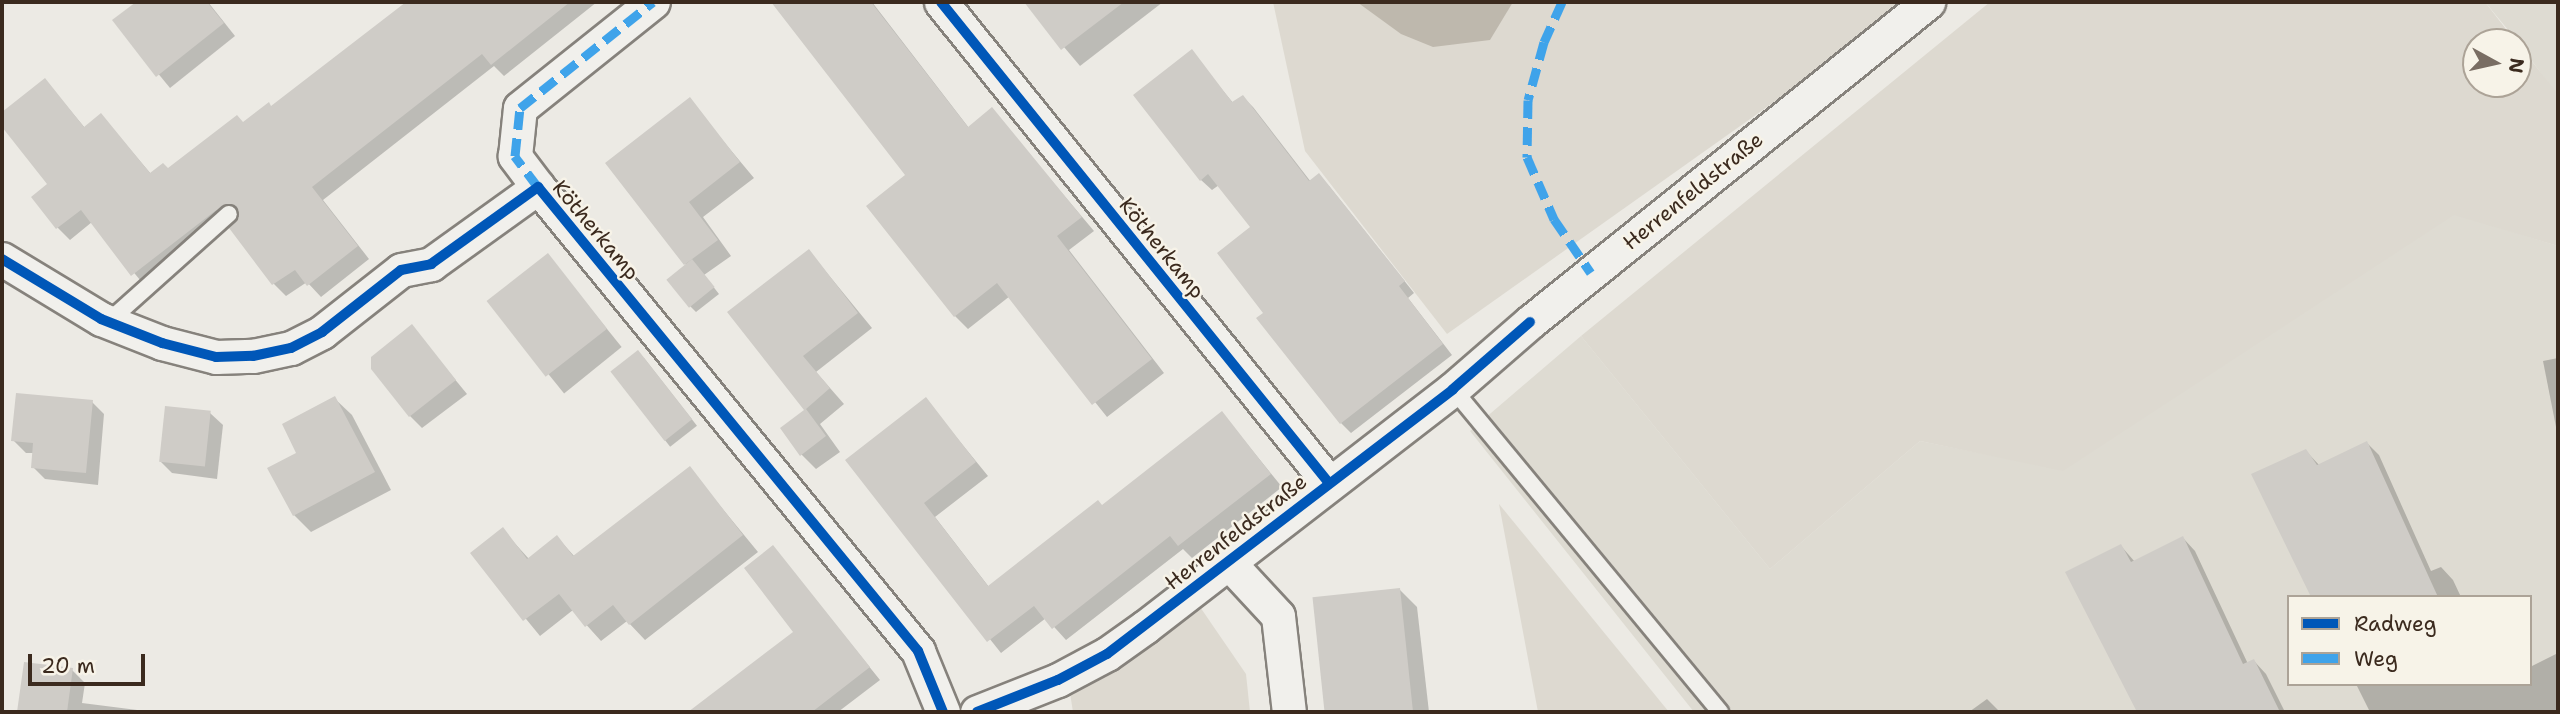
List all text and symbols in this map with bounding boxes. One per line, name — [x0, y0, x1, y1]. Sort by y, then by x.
north arrow — [2462, 28, 2532, 98]
text: N — [2503, 57, 2530, 75]
street label: Herrenfeldstraße — [1618, 127, 1768, 255]
street label: Kötherkamp — [547, 175, 645, 285]
street label: Kötherkamp — [1114, 193, 1210, 303]
street label: Herrenfeldstraße — [1160, 469, 1312, 595]
legend — [2287, 595, 2532, 686]
text: Radweg — [2354, 610, 2437, 638]
scale bar — [32, 640, 149, 684]
text: Weg — [2354, 645, 2398, 673]
text: 20 m — [41, 652, 95, 680]

